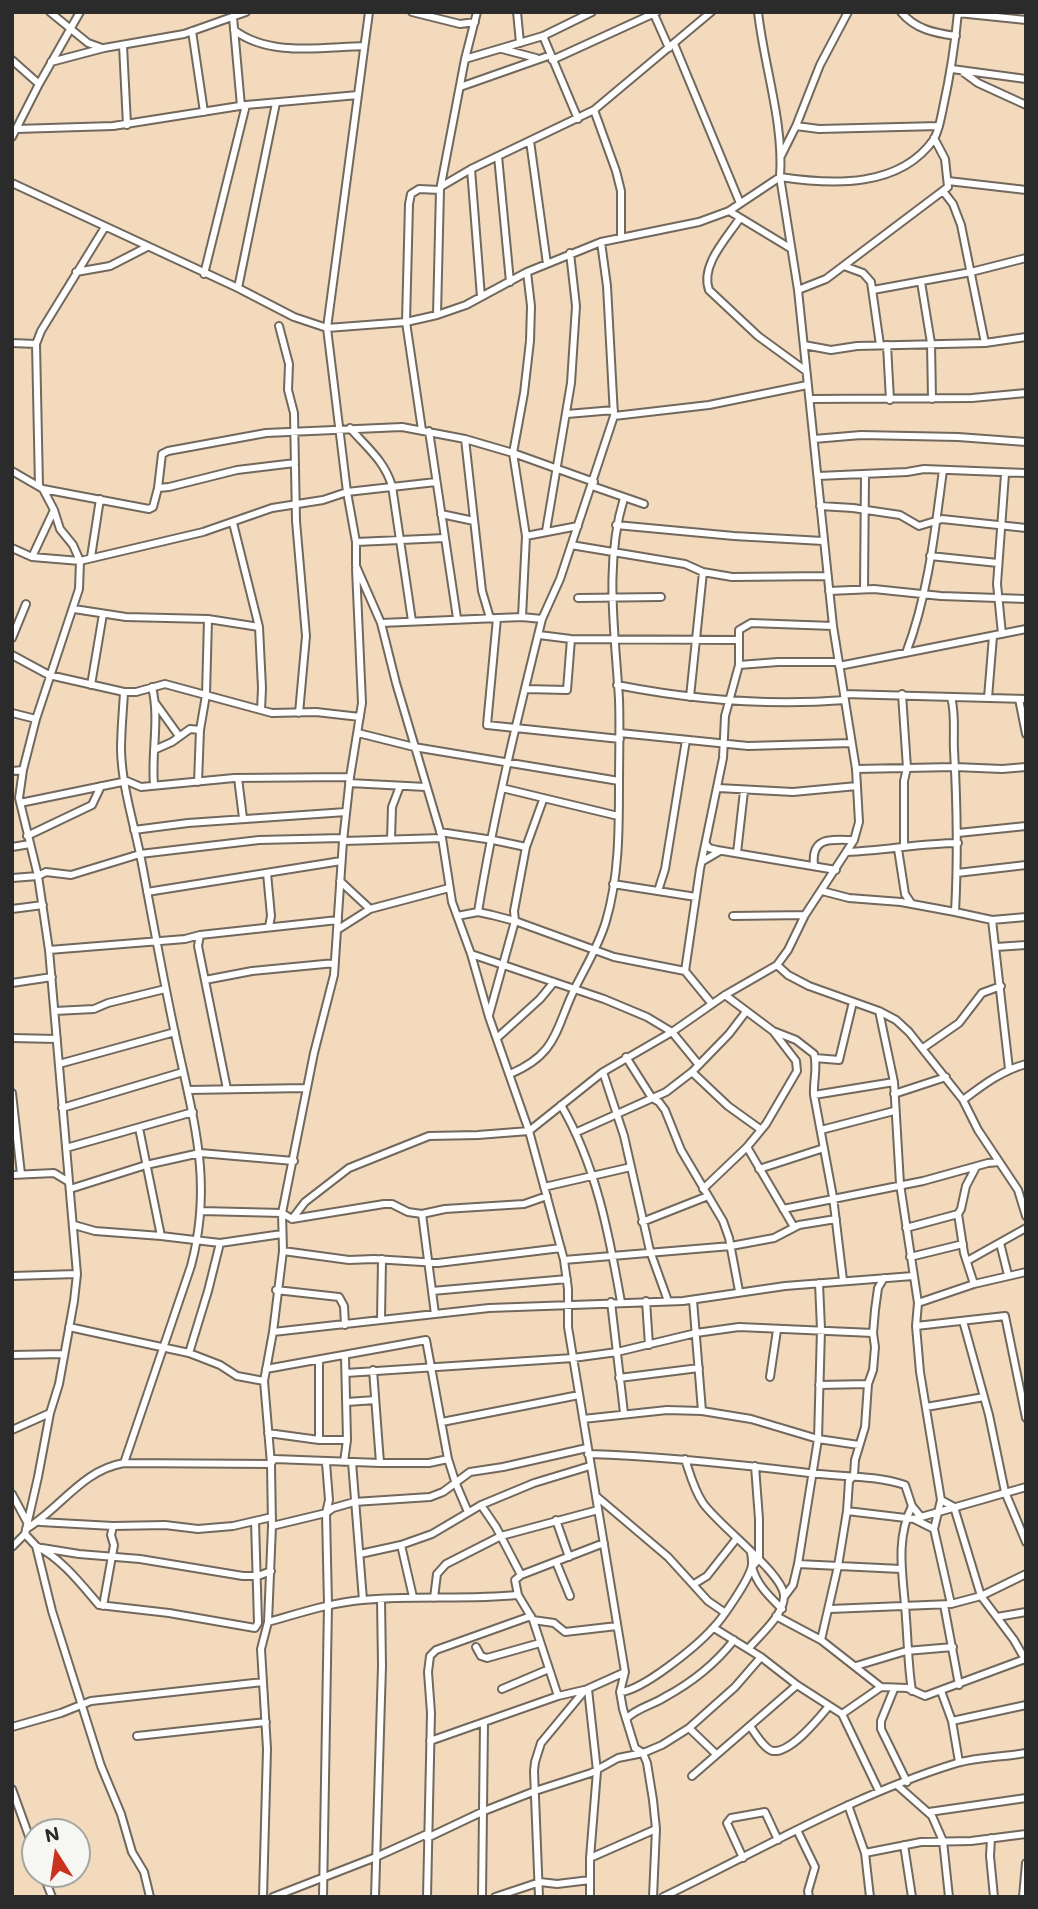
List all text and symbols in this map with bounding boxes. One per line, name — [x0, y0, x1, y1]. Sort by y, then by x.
north arrow — [21, 1818, 91, 1888]
text: N — [42, 1820, 62, 1848]

